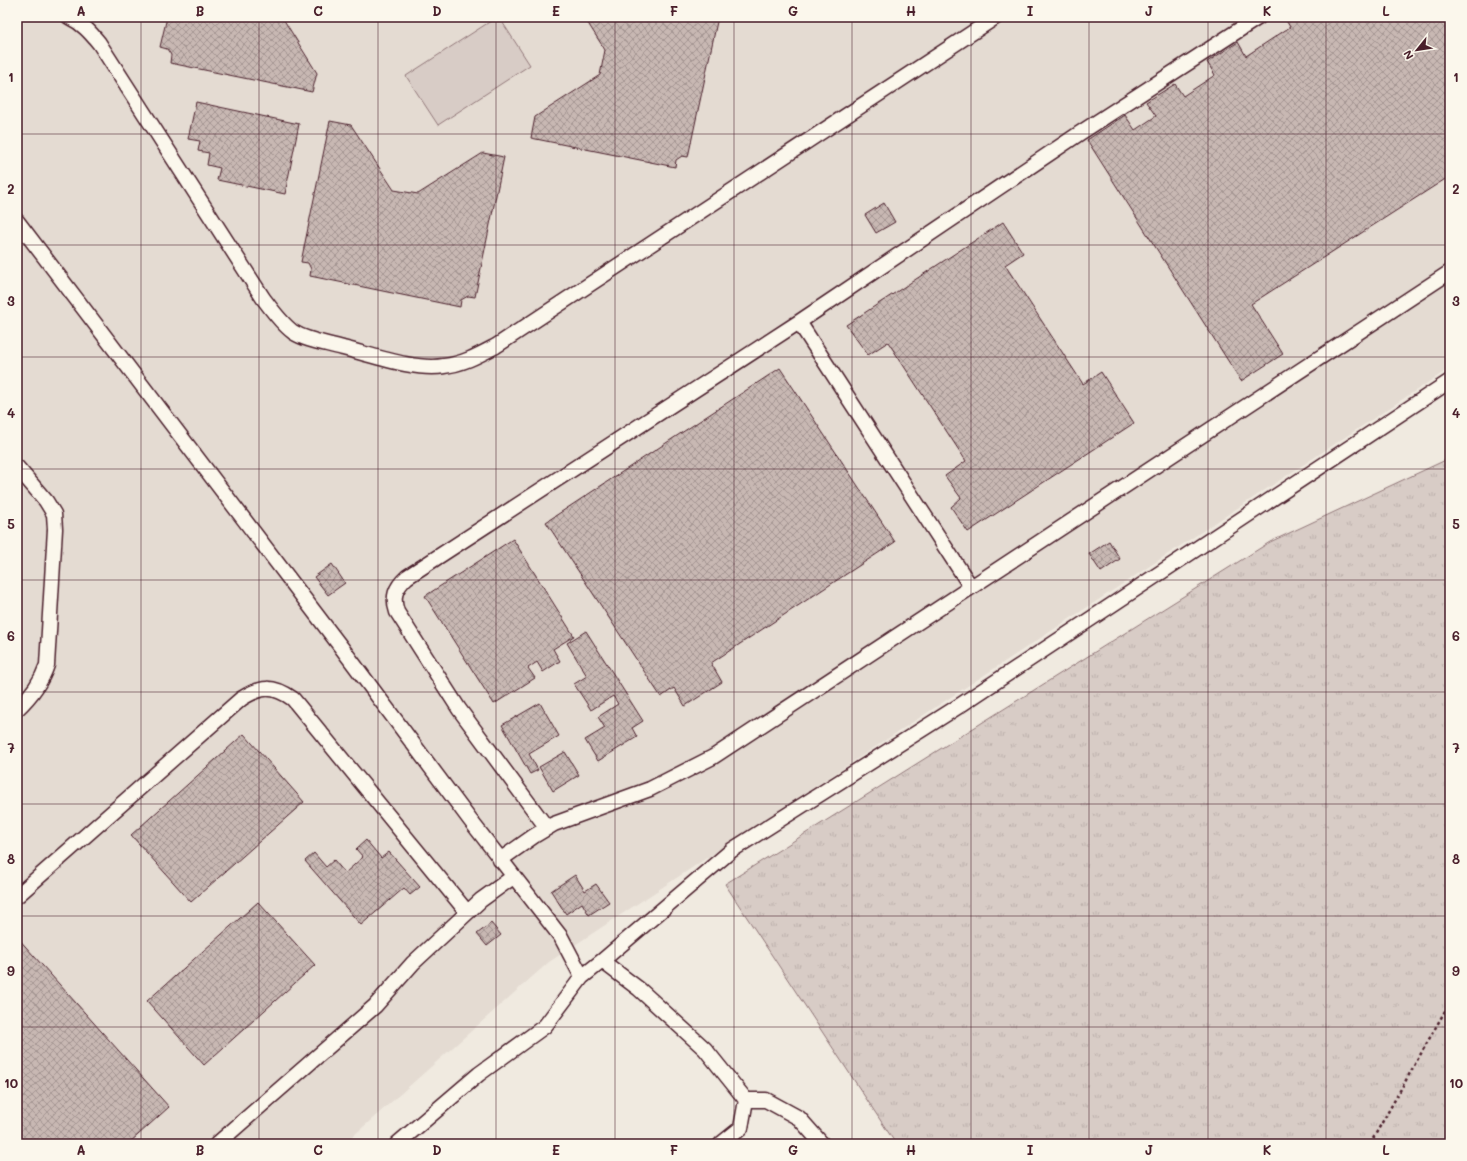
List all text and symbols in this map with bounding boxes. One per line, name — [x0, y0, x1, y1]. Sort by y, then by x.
text: A — [76, 2, 86, 19]
text: B — [196, 2, 205, 19]
text: C — [313, 2, 323, 19]
text: D — [432, 2, 442, 19]
text: E — [552, 2, 560, 19]
text: F — [670, 2, 678, 19]
text: G — [788, 2, 798, 19]
text: H — [906, 2, 916, 19]
text: I — [1027, 2, 1034, 19]
text: J — [1145, 2, 1153, 19]
text: K — [1263, 2, 1272, 19]
text: L — [1382, 2, 1390, 19]
north arrow — [1397, 30, 1437, 70]
text: N — [1399, 48, 1416, 63]
text: 1 — [8, 68, 14, 85]
text: 1 — [1453, 68, 1459, 85]
text: 2 — [7, 180, 15, 197]
text: 2 — [1452, 180, 1460, 197]
text: 3 — [7, 292, 15, 309]
text: 3 — [1452, 292, 1460, 309]
text: 4 — [7, 404, 15, 421]
text: 4 — [1452, 404, 1460, 421]
text: 5 — [7, 515, 15, 532]
text: 5 — [1452, 515, 1460, 532]
text: 6 — [7, 627, 15, 644]
text: 6 — [1452, 627, 1460, 644]
text: 7 — [7, 739, 15, 756]
text: 7 — [1452, 739, 1460, 756]
text: 8 — [7, 850, 15, 867]
text: 8 — [1452, 850, 1460, 867]
text: 9 — [7, 962, 15, 979]
text: 9 — [1452, 962, 1460, 979]
text: 10 — [4, 1074, 18, 1091]
text: 10 — [1449, 1074, 1463, 1091]
text: A — [76, 1141, 86, 1158]
text: B — [196, 1141, 205, 1158]
text: C — [313, 1141, 323, 1158]
text: D — [432, 1141, 442, 1158]
text: E — [552, 1141, 560, 1158]
text: F — [670, 1141, 678, 1158]
text: G — [788, 1141, 798, 1158]
text: H — [906, 1141, 916, 1158]
text: I — [1027, 1141, 1034, 1158]
text: J — [1145, 1141, 1153, 1158]
text: K — [1263, 1141, 1272, 1158]
text: L — [1382, 1141, 1390, 1158]

